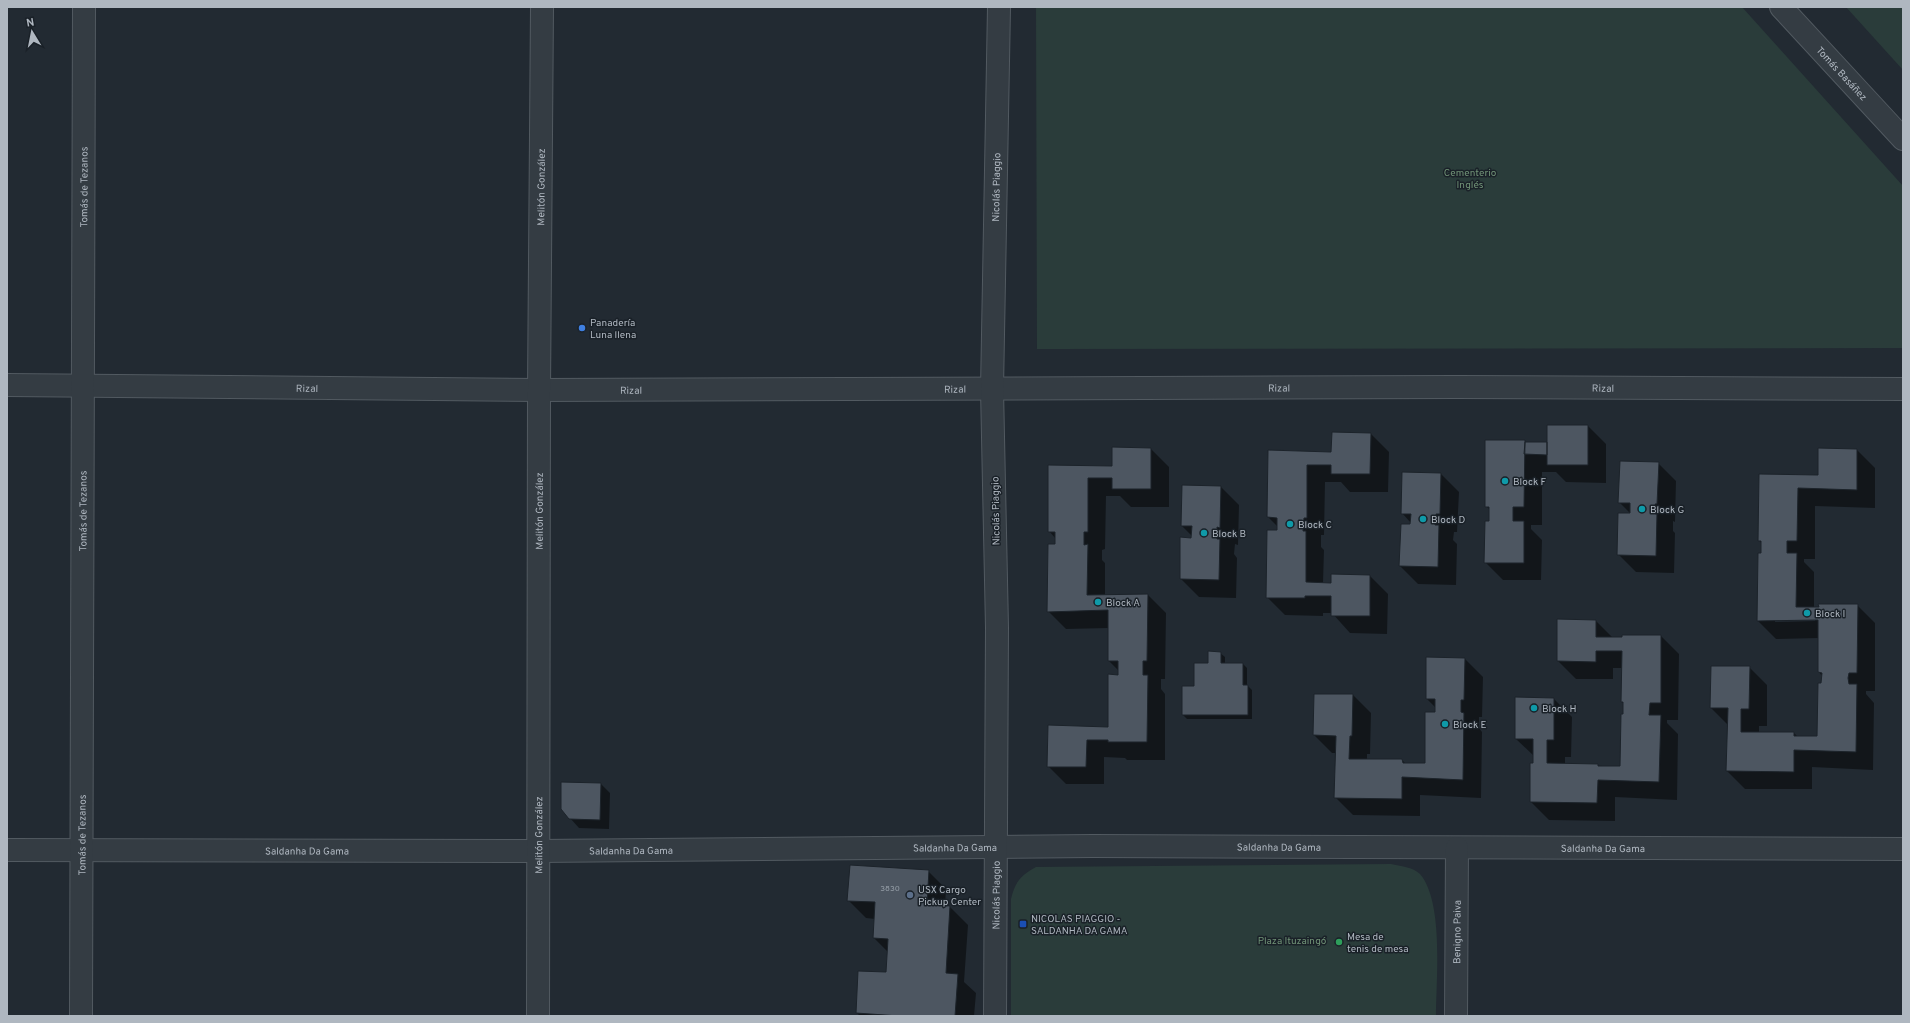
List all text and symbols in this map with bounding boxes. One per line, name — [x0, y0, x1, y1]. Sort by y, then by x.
north arrow — [12, 12, 52, 52]
text: N — [25, 16, 36, 31]
street label: Tomás Basáñez — [1813, 44, 1869, 104]
street label: Tomás de Tezanos — [78, 146, 92, 227]
street label: Melitón González — [535, 148, 549, 226]
street label: Nicolás Piaggio — [990, 152, 1004, 222]
park label: Cementerio Inglés — [1444, 167, 1497, 192]
place label: Panadería Luna llena — [590, 317, 636, 342]
marker: Panadería Luna llena — [577, 323, 587, 333]
street label: Rizal — [296, 383, 318, 396]
street label: Rizal — [1268, 383, 1290, 396]
street label: Rizal — [1592, 383, 1614, 396]
street label: Rizal — [944, 384, 966, 397]
street label: Rizal — [620, 385, 642, 398]
street label: Tomás de Tezanos — [77, 470, 91, 551]
street label: Melitón González — [534, 472, 547, 550]
street label: Nicolás Piaggio — [989, 476, 1004, 545]
marker: Block F — [1500, 476, 1510, 486]
place label: Block F — [1513, 476, 1547, 489]
marker: Block G — [1637, 504, 1647, 514]
place label: Block G — [1650, 504, 1685, 517]
marker: Block D — [1418, 514, 1428, 524]
place label: Block D — [1431, 514, 1466, 527]
marker: Block C — [1285, 519, 1295, 529]
place label: Block C — [1298, 519, 1332, 532]
marker: Block B — [1199, 528, 1209, 538]
place label: Block B — [1212, 528, 1246, 541]
marker: Block A — [1093, 597, 1103, 607]
place label: Block A — [1106, 597, 1140, 610]
marker: Block I — [1802, 608, 1812, 618]
place label: Block I — [1815, 608, 1845, 621]
marker: Block H — [1529, 703, 1539, 713]
place label: Block H — [1542, 703, 1577, 716]
marker: Block E — [1440, 719, 1450, 729]
place label: Block E — [1453, 719, 1487, 732]
street label: Tomás de Tezanos — [76, 794, 90, 875]
street label: Melitón González — [533, 796, 546, 874]
street label: Saldanha Da Gama — [913, 842, 997, 856]
street label: Saldanha Da Gama — [1237, 842, 1321, 855]
street label: Saldanha Da Gama — [1561, 843, 1645, 856]
street label: Saldanha Da Gama — [265, 845, 349, 859]
street label: Saldanha Da Gama — [589, 845, 673, 859]
street label: Nicolás Piaggio — [990, 860, 1004, 930]
house number: 3830 — [880, 884, 900, 894]
place label: USX Cargo Pickup Center — [918, 884, 981, 909]
marker: USX Cargo Pickup Center — [905, 890, 915, 900]
street label: Benigno Paiva — [1451, 900, 1465, 964]
place label: NICOLAS PIAGGIO - SALDANHA DA GAMA — [1031, 913, 1128, 938]
marker: NICOLAS PIAGGIO - SALDANHA DA GAMA — [1018, 919, 1028, 929]
place label: Mesa de tenis de mesa — [1347, 931, 1408, 956]
park label: Plaza Ituzaingó — [1258, 935, 1327, 948]
marker: Mesa de tenis de mesa — [1334, 937, 1344, 947]

